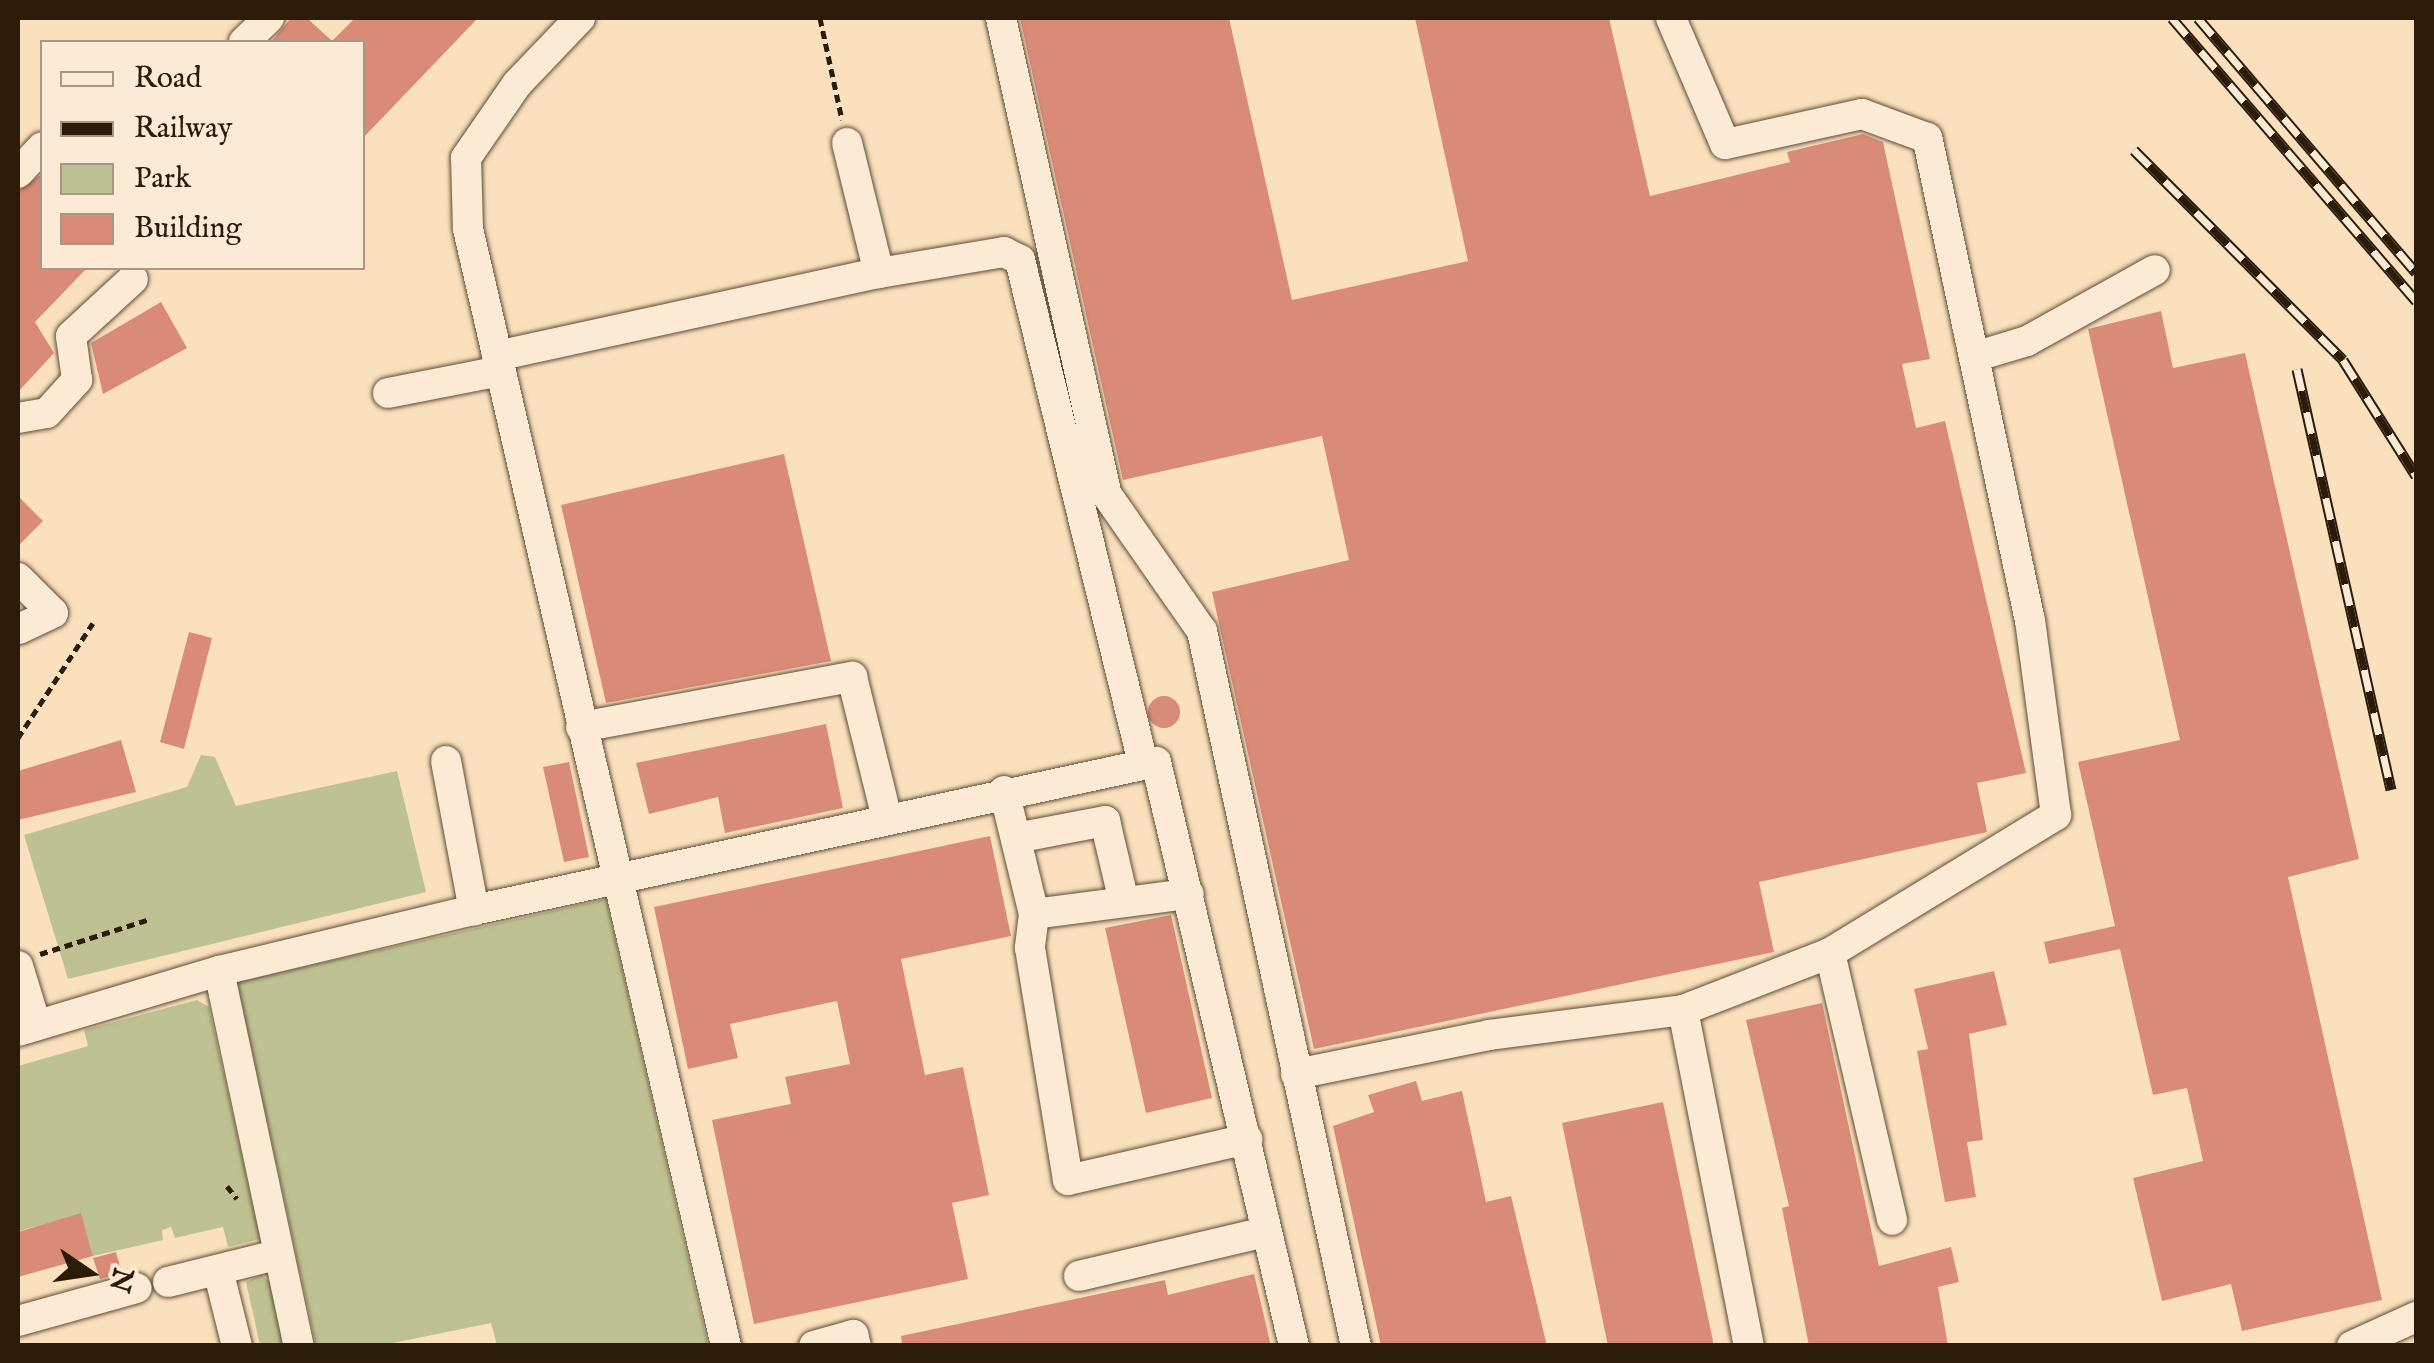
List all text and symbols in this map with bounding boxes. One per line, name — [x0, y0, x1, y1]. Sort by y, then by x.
legend — [40, 40, 365, 270]
text: Road — [134, 60, 202, 98]
text: Railway — [134, 110, 232, 148]
text: Park — [134, 160, 191, 198]
text: Building — [134, 210, 242, 248]
north arrow — [40, 1223, 140, 1323]
text: N — [100, 1264, 139, 1296]

